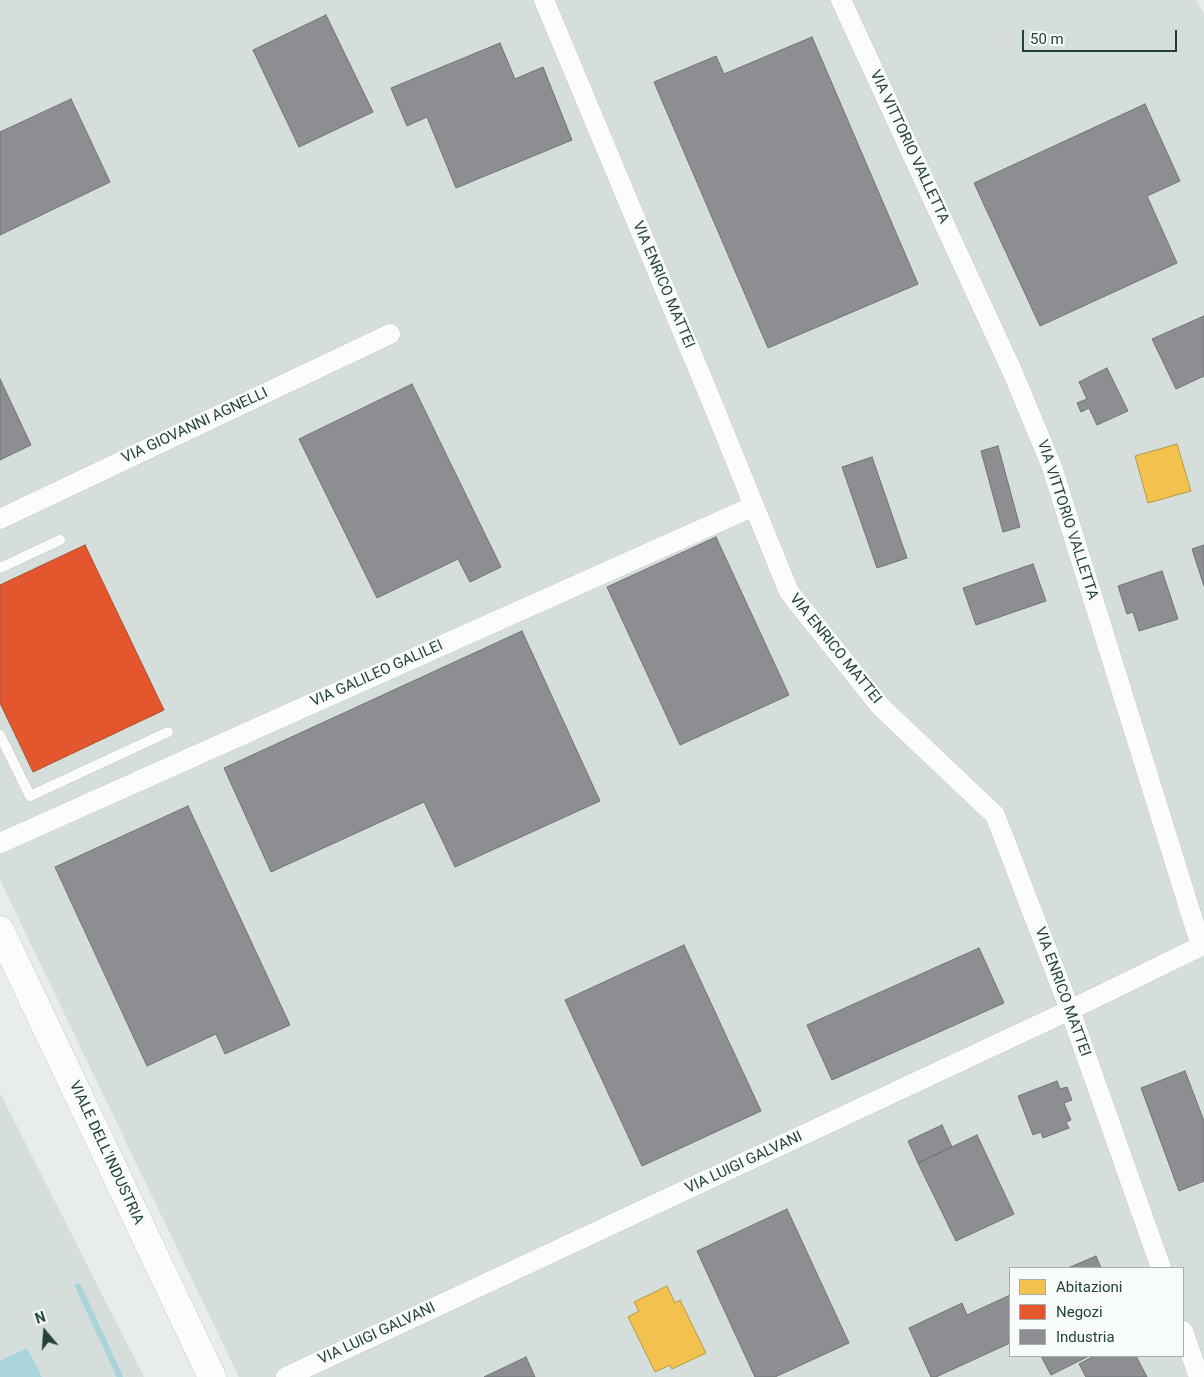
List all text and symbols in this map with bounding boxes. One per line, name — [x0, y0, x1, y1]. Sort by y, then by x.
scale bar — [1024, 20, 1179, 52]
text: 50 m — [1030, 30, 1064, 48]
street label: VIA VITTORIO VALLETTA — [866, 68, 952, 226]
street label: VIA ENRICO MATTEI — [628, 219, 698, 351]
street label: VIA GIOVANNI AGNELLI — [119, 384, 271, 468]
street label: VIA VITTORIO VALLETTA — [1033, 438, 1101, 602]
street label: VIA ENRICO MATTEI — [785, 590, 885, 708]
street label: VIA GALILEO GALILEI — [308, 637, 446, 711]
street label: VIA ENRICO MATTEI — [1030, 925, 1094, 1059]
street label: VIALE DELL'INDUSTRIA — [65, 1078, 147, 1228]
street label: VIA LUIGI GALVANI — [683, 1128, 805, 1198]
legend — [1009, 1267, 1184, 1357]
text: Abitazioni — [1056, 1278, 1123, 1296]
street label: VIA LUIGI GALVANI — [316, 1299, 438, 1369]
text: Negozi — [1056, 1303, 1103, 1321]
north arrow — [20, 1307, 70, 1357]
text: N — [33, 1309, 48, 1327]
text: Industria — [1056, 1328, 1115, 1346]

